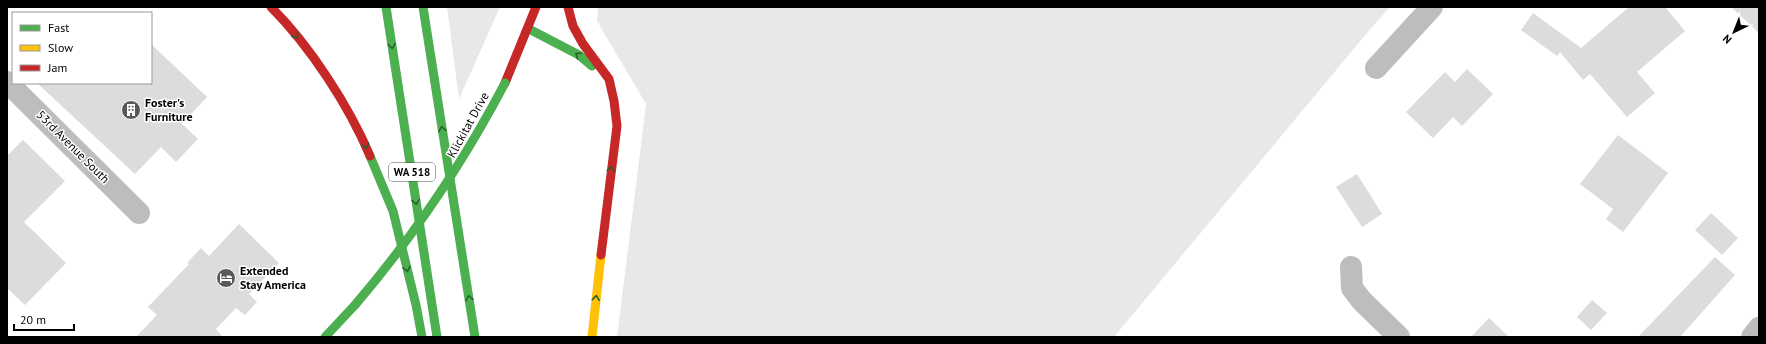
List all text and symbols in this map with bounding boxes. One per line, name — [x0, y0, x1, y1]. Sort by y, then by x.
legend — [12, 12, 152, 84]
north arrow — [1714, 12, 1754, 52]
text: Fast — [48, 20, 69, 35]
one-way arrow — [292, 32, 299, 39]
text: N — [1720, 32, 1735, 47]
text: Slow — [48, 40, 73, 55]
one-way arrow — [387, 42, 396, 49]
one-way arrow — [575, 52, 582, 60]
text: Jam — [47, 60, 67, 75]
street label: Klickitat Drive — [443, 89, 492, 160]
place label: Foster's Furniture — [145, 95, 192, 124]
building icon: Foster's Furniture — [120, 99, 142, 121]
street label: 53rd Avenue South — [34, 107, 113, 186]
one-way arrow — [438, 126, 447, 132]
one-way arrow — [361, 141, 369, 149]
road number: WA 518 — [389, 163, 435, 181]
one-way arrow — [606, 166, 615, 172]
one-way arrow — [411, 199, 420, 205]
place label: Extended Stay America — [240, 263, 306, 292]
one-way arrow — [402, 266, 410, 272]
hotel icon: Extended Stay America — [215, 267, 237, 289]
one-way arrow — [465, 295, 474, 302]
one-way arrow — [591, 295, 600, 301]
scale bar — [14, 306, 74, 332]
text: 20 m — [20, 312, 46, 327]

